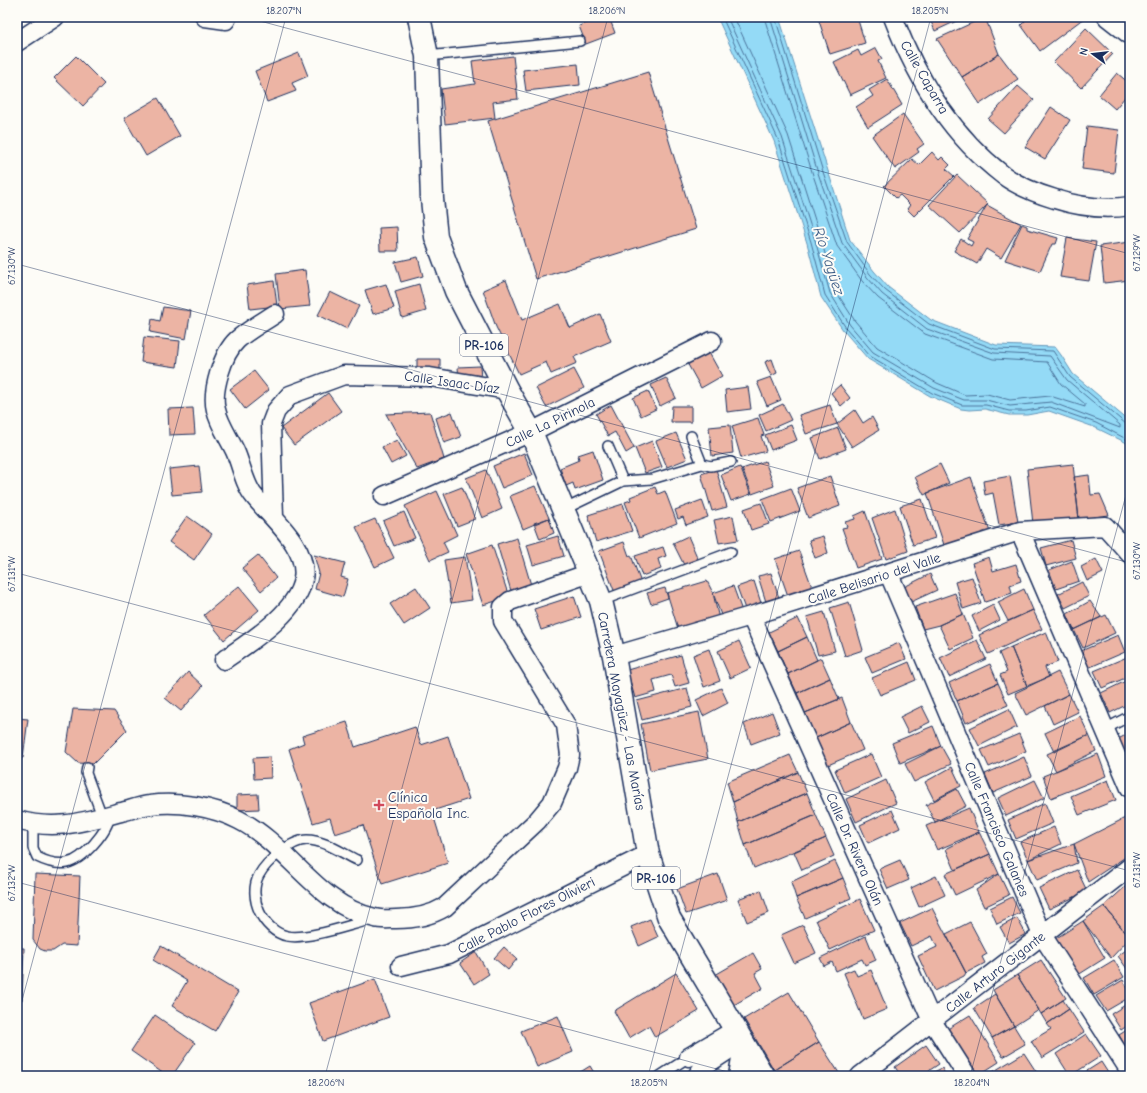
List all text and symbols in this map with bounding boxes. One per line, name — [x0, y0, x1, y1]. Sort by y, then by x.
text: 18.207°N — [266, 5, 302, 17]
text: 18.206°N — [589, 5, 625, 17]
text: 18.205°N — [912, 5, 948, 17]
north arrow — [1073, 34, 1113, 74]
street label: Calle Caparra — [897, 37, 952, 117]
text: N — [1077, 46, 1091, 57]
water label: Río Yagüez — [810, 225, 849, 298]
text: 67.129°W — [1131, 234, 1143, 272]
text: 67.130°W — [6, 247, 18, 285]
road number: PR-106 — [460, 334, 508, 356]
street label: Calle Isaac Díaz — [403, 367, 501, 398]
street label: Calle La Pirinola — [503, 393, 598, 451]
text: 67.130°W — [1131, 542, 1143, 580]
street label: Calle Belisario del Valle — [806, 549, 943, 608]
text: 67.131°W — [6, 556, 18, 592]
street label: Carretera Mayagüez - Las Marías — [594, 611, 649, 812]
street label: Calle Francisco Galanes — [960, 759, 1033, 899]
place label: Clínica Española Inc. — [388, 789, 469, 822]
street label: Calle Dr. Rivera Olán — [822, 790, 887, 908]
marker: Clínica Española Inc. — [373, 799, 385, 811]
text: 67.131°W — [1131, 852, 1143, 888]
text: 67.132°W — [6, 864, 18, 902]
road number: PR-106 — [632, 867, 680, 889]
street label: Calle Pablo Flores Olivieri — [455, 873, 598, 958]
street label: Calle Arturo Gigante — [942, 928, 1049, 1017]
text: 18.206°N — [308, 1077, 344, 1089]
text: 18.205°N — [631, 1077, 667, 1089]
text: 18.204°N — [954, 1077, 990, 1089]

